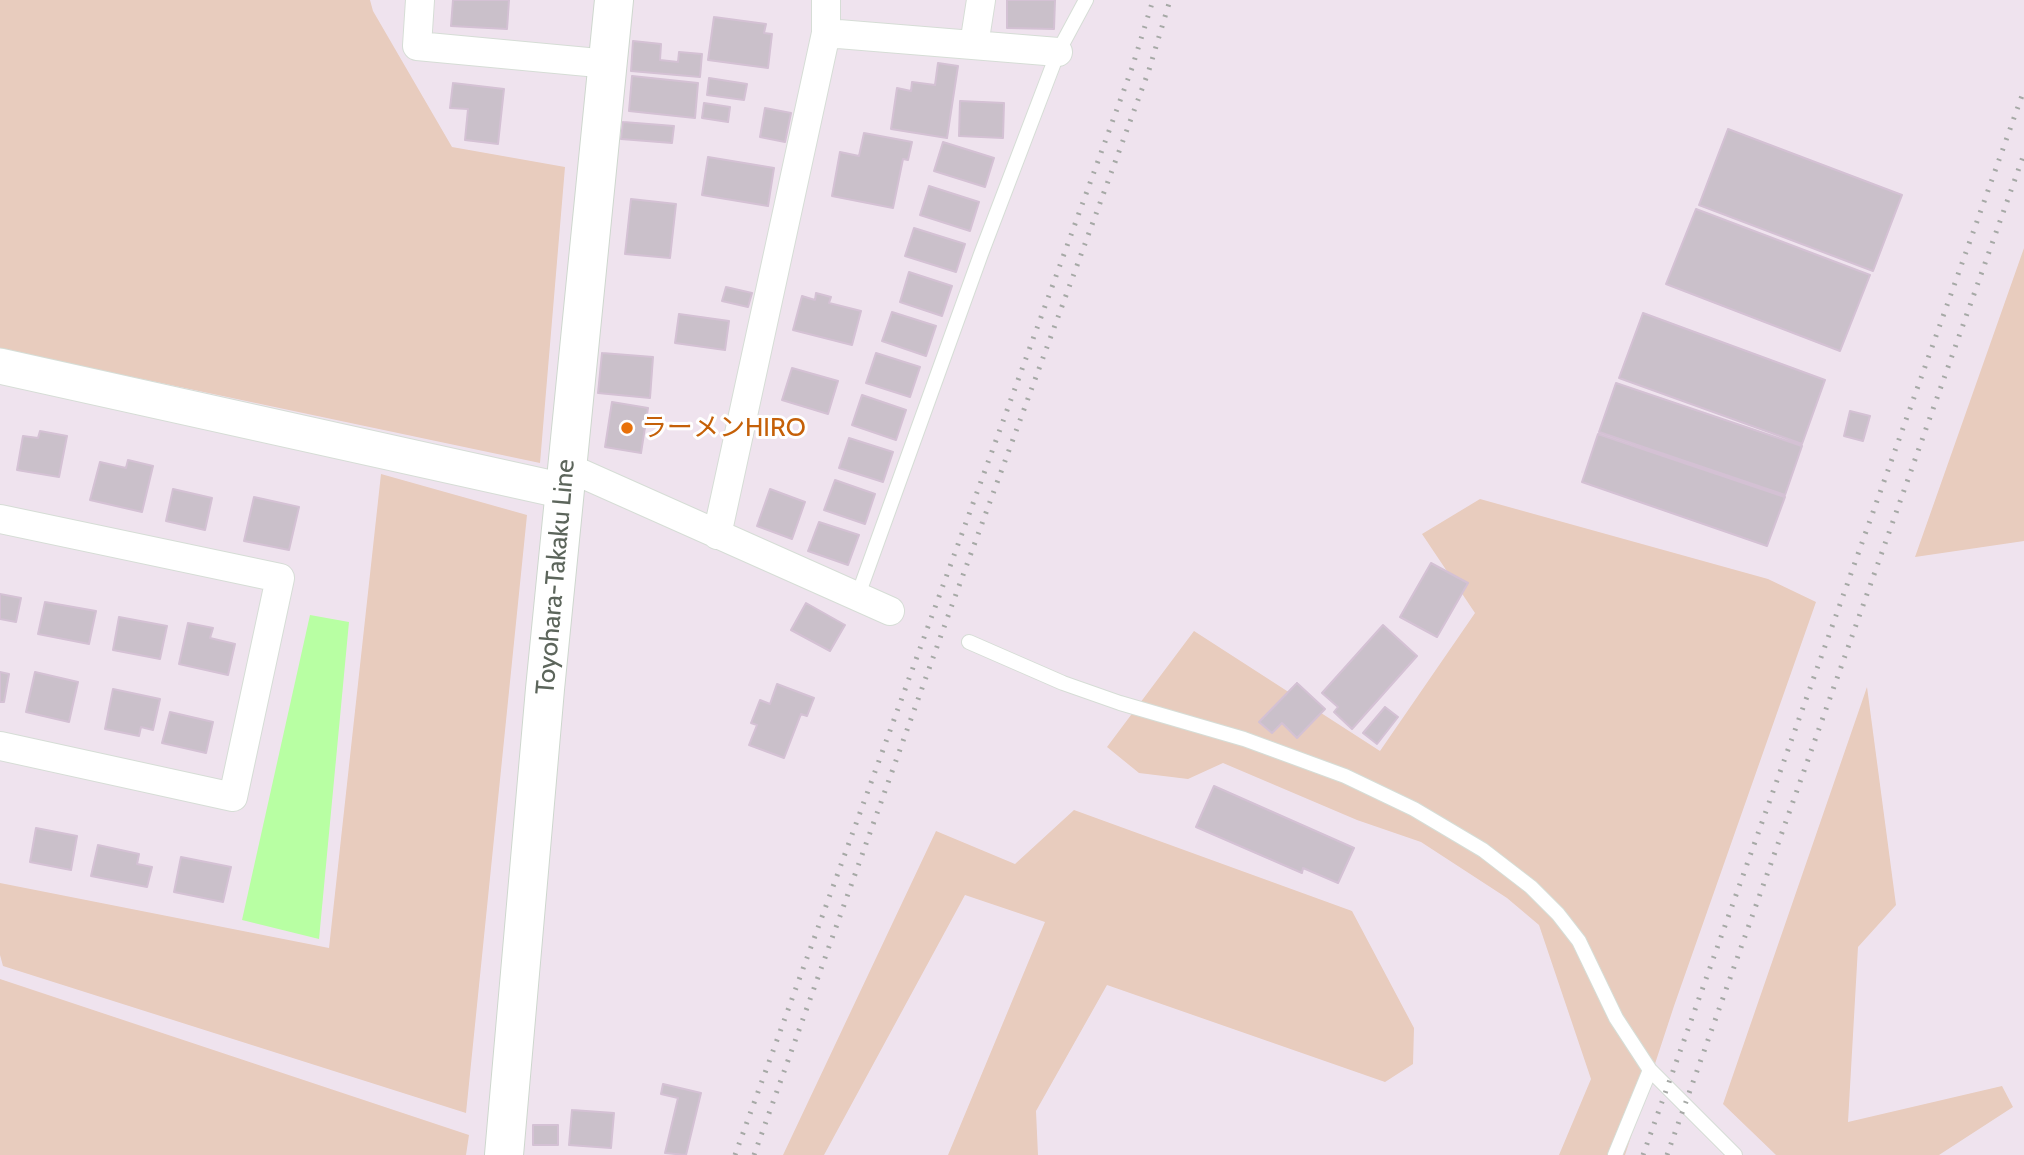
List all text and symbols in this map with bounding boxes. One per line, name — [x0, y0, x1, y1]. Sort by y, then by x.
place label: ラーメンHIRO — [641, 412, 806, 444]
marker: ラーメンHIRO — [619, 420, 635, 436]
street label: Toyohara-Takaku Line — [530, 458, 582, 696]

